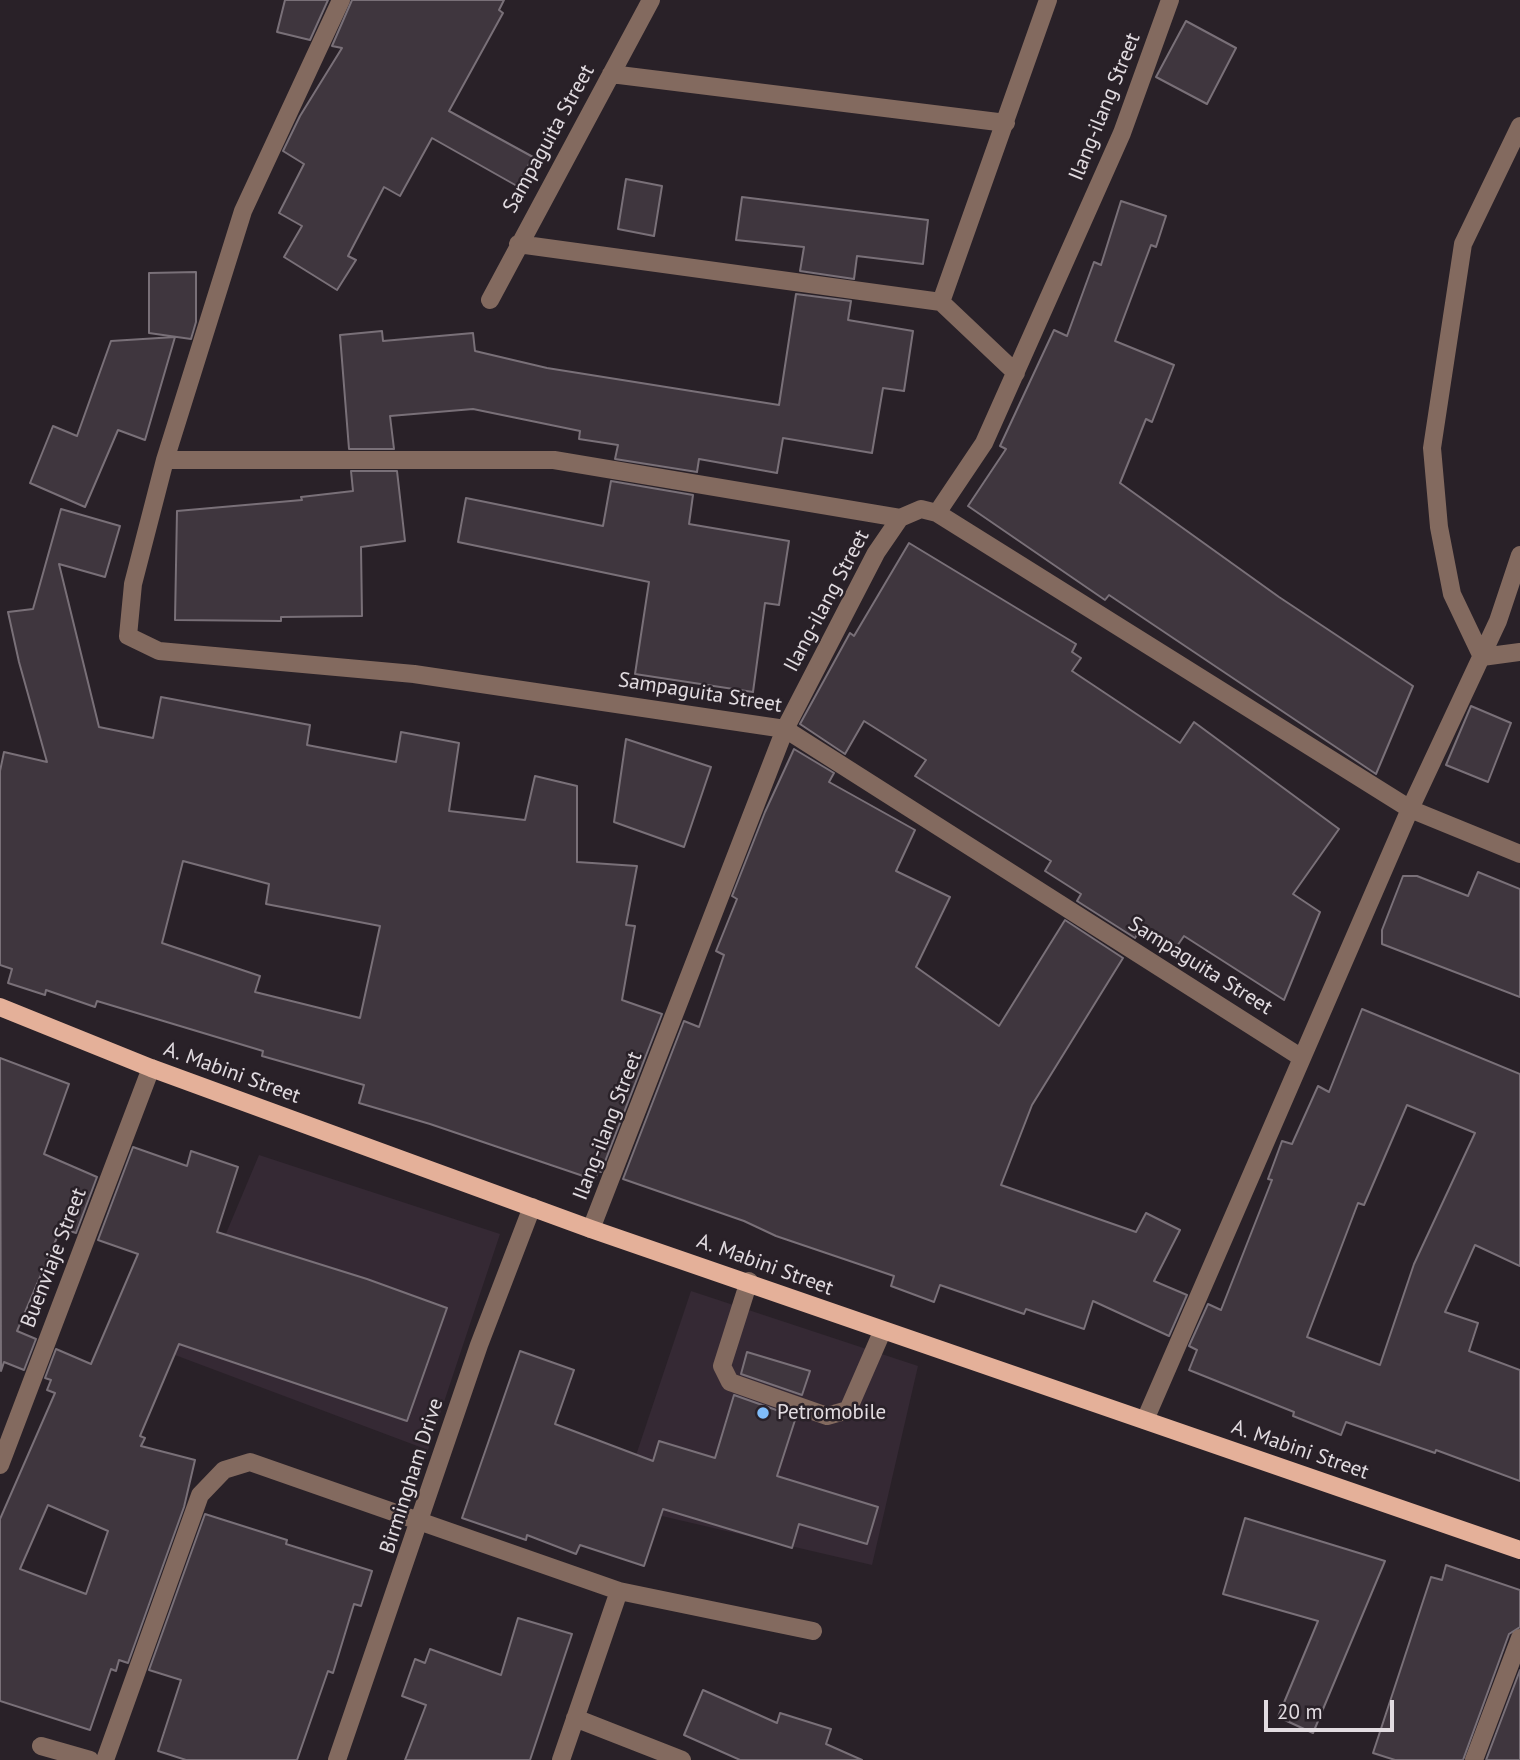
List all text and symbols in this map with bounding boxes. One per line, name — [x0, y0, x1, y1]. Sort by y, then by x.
street label: Ilang-ilang Street — [1064, 29, 1146, 185]
street label: Sampaguita Street — [498, 61, 600, 217]
street label: Ilang-ilang Street — [779, 526, 875, 676]
street label: Sampaguita Street — [616, 668, 784, 718]
street label: Sampaguita Street — [1123, 911, 1277, 1021]
street label: A. Mabini Street — [160, 1037, 304, 1109]
street label: Ilang-ilang Street — [568, 1048, 648, 1204]
street label: Buenviaje Street — [16, 1185, 92, 1331]
street label: A. Mabini Street — [693, 1229, 837, 1301]
street label: Birmingham Drive — [375, 1395, 449, 1557]
place label: Petromobile — [777, 1400, 886, 1426]
marker: Petromobile — [755, 1405, 771, 1421]
street label: A. Mabini Street — [1228, 1415, 1372, 1485]
scale bar — [1268, 1686, 1398, 1730]
text: 20 m — [1277, 1698, 1323, 1725]

